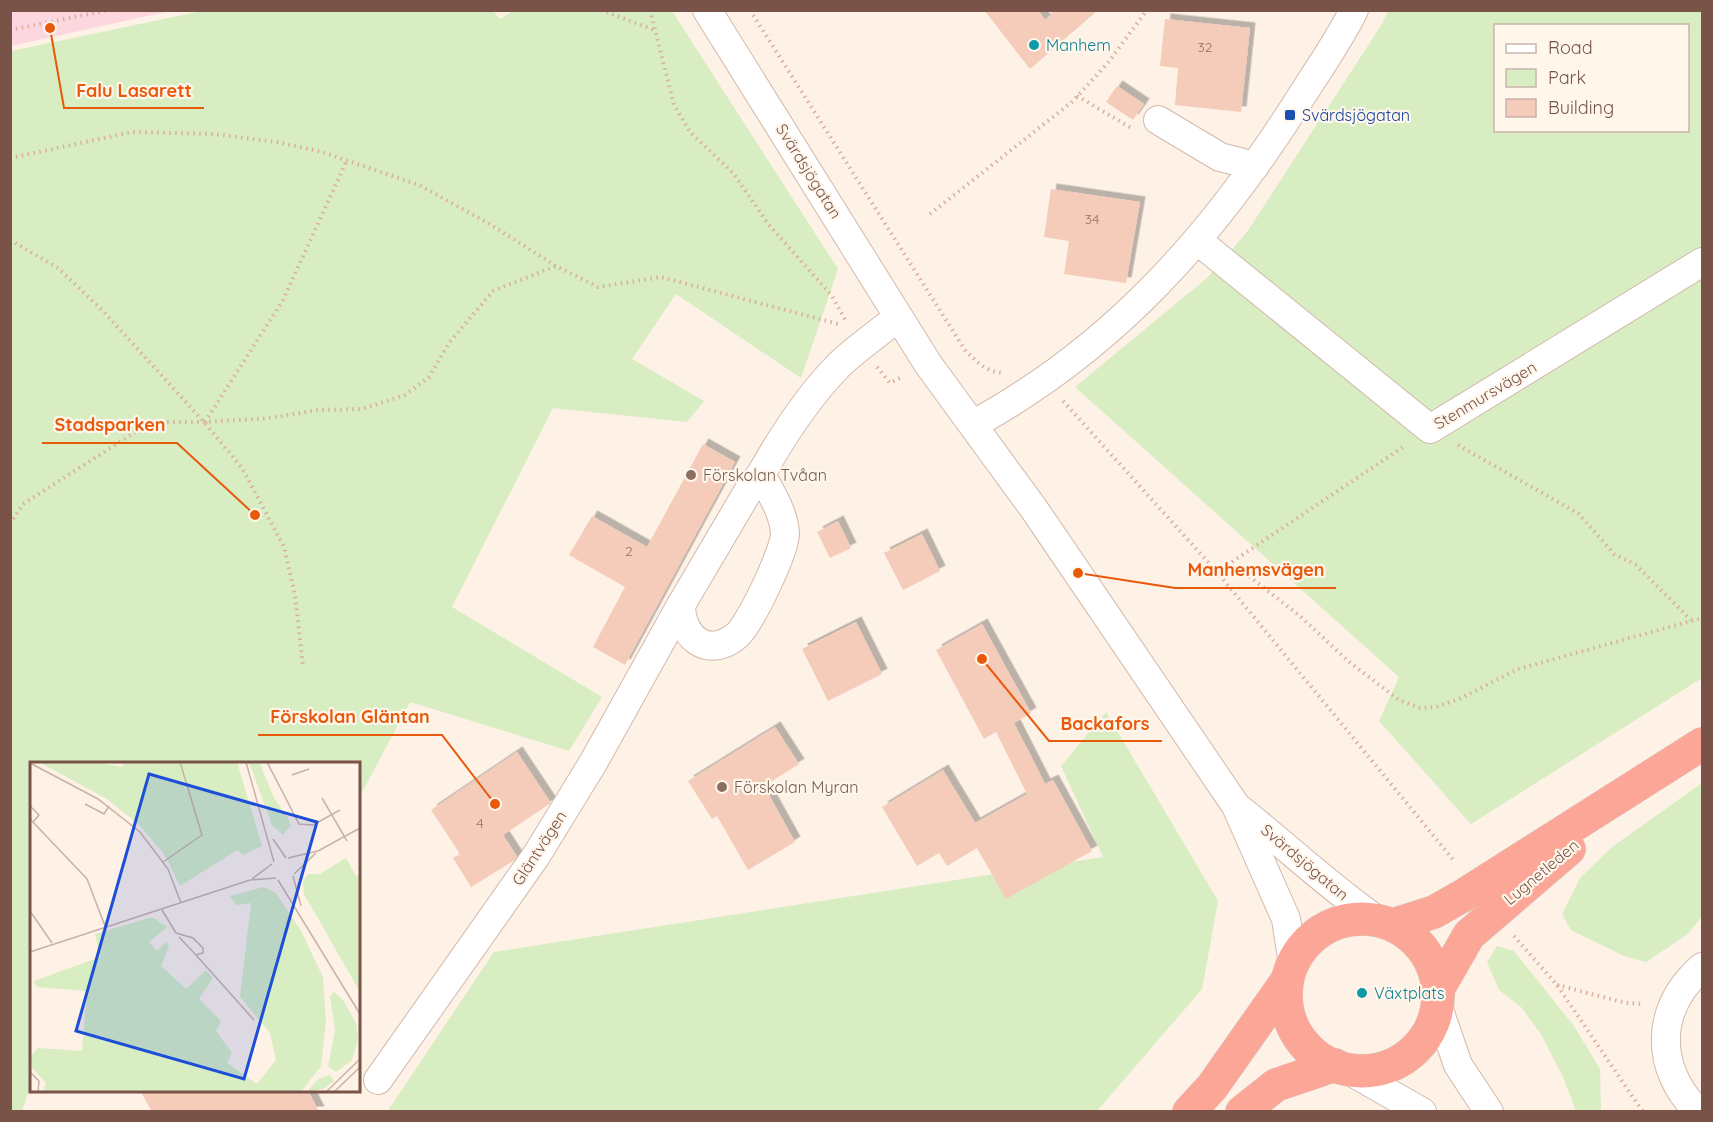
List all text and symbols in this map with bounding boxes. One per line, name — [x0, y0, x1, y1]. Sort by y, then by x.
legend — [1494, 24, 1689, 132]
place label: Manhem — [1046, 35, 1111, 55]
text: Road — [1548, 36, 1593, 59]
marker: Manhem — [1027, 38, 1041, 52]
house number: 32 — [1197, 38, 1213, 56]
text: Park — [1548, 66, 1586, 89]
callout: Falu Lasarett — [64, 72, 204, 108]
text: Falu Lasarett — [76, 79, 192, 102]
text: Building — [1548, 96, 1614, 119]
place label: Svärdsjögatan — [1302, 105, 1410, 125]
marker: Svärdsjögatan — [1283, 108, 1297, 122]
street label: Svärdsjögatan — [772, 120, 846, 222]
house number: 34 — [1085, 210, 1099, 228]
street label: Stenmursvägen — [1430, 357, 1540, 433]
callout: Stadsparken — [42, 407, 177, 443]
text: Stadsparken — [54, 413, 166, 436]
place label: Förskolan Tvåan — [703, 465, 827, 485]
marker: Förskolan Tvåan — [684, 468, 698, 482]
house number: 2 — [625, 542, 633, 560]
callout: Manhemsvägen — [1175, 552, 1336, 588]
text: Manhemsvägen — [1187, 558, 1325, 581]
callout: Förskolan Gläntan — [258, 699, 442, 735]
text: Förskolan Gläntan — [270, 705, 430, 728]
callout: Backafors — [1049, 705, 1162, 741]
text: Backafors — [1061, 712, 1150, 735]
inset map — [30, 762, 360, 1092]
place label: Förskolan Myran — [734, 777, 858, 797]
marker: Förskolan Myran — [715, 780, 729, 794]
street label: Gläntvägen — [507, 807, 571, 889]
house number: 4 — [476, 814, 484, 832]
street label: Svärdsjögatan — [1257, 820, 1353, 904]
street label: Lugnetleden — [1499, 835, 1583, 909]
place label: Växtplats — [1374, 983, 1444, 1003]
marker: Växtplats — [1355, 986, 1369, 1000]

